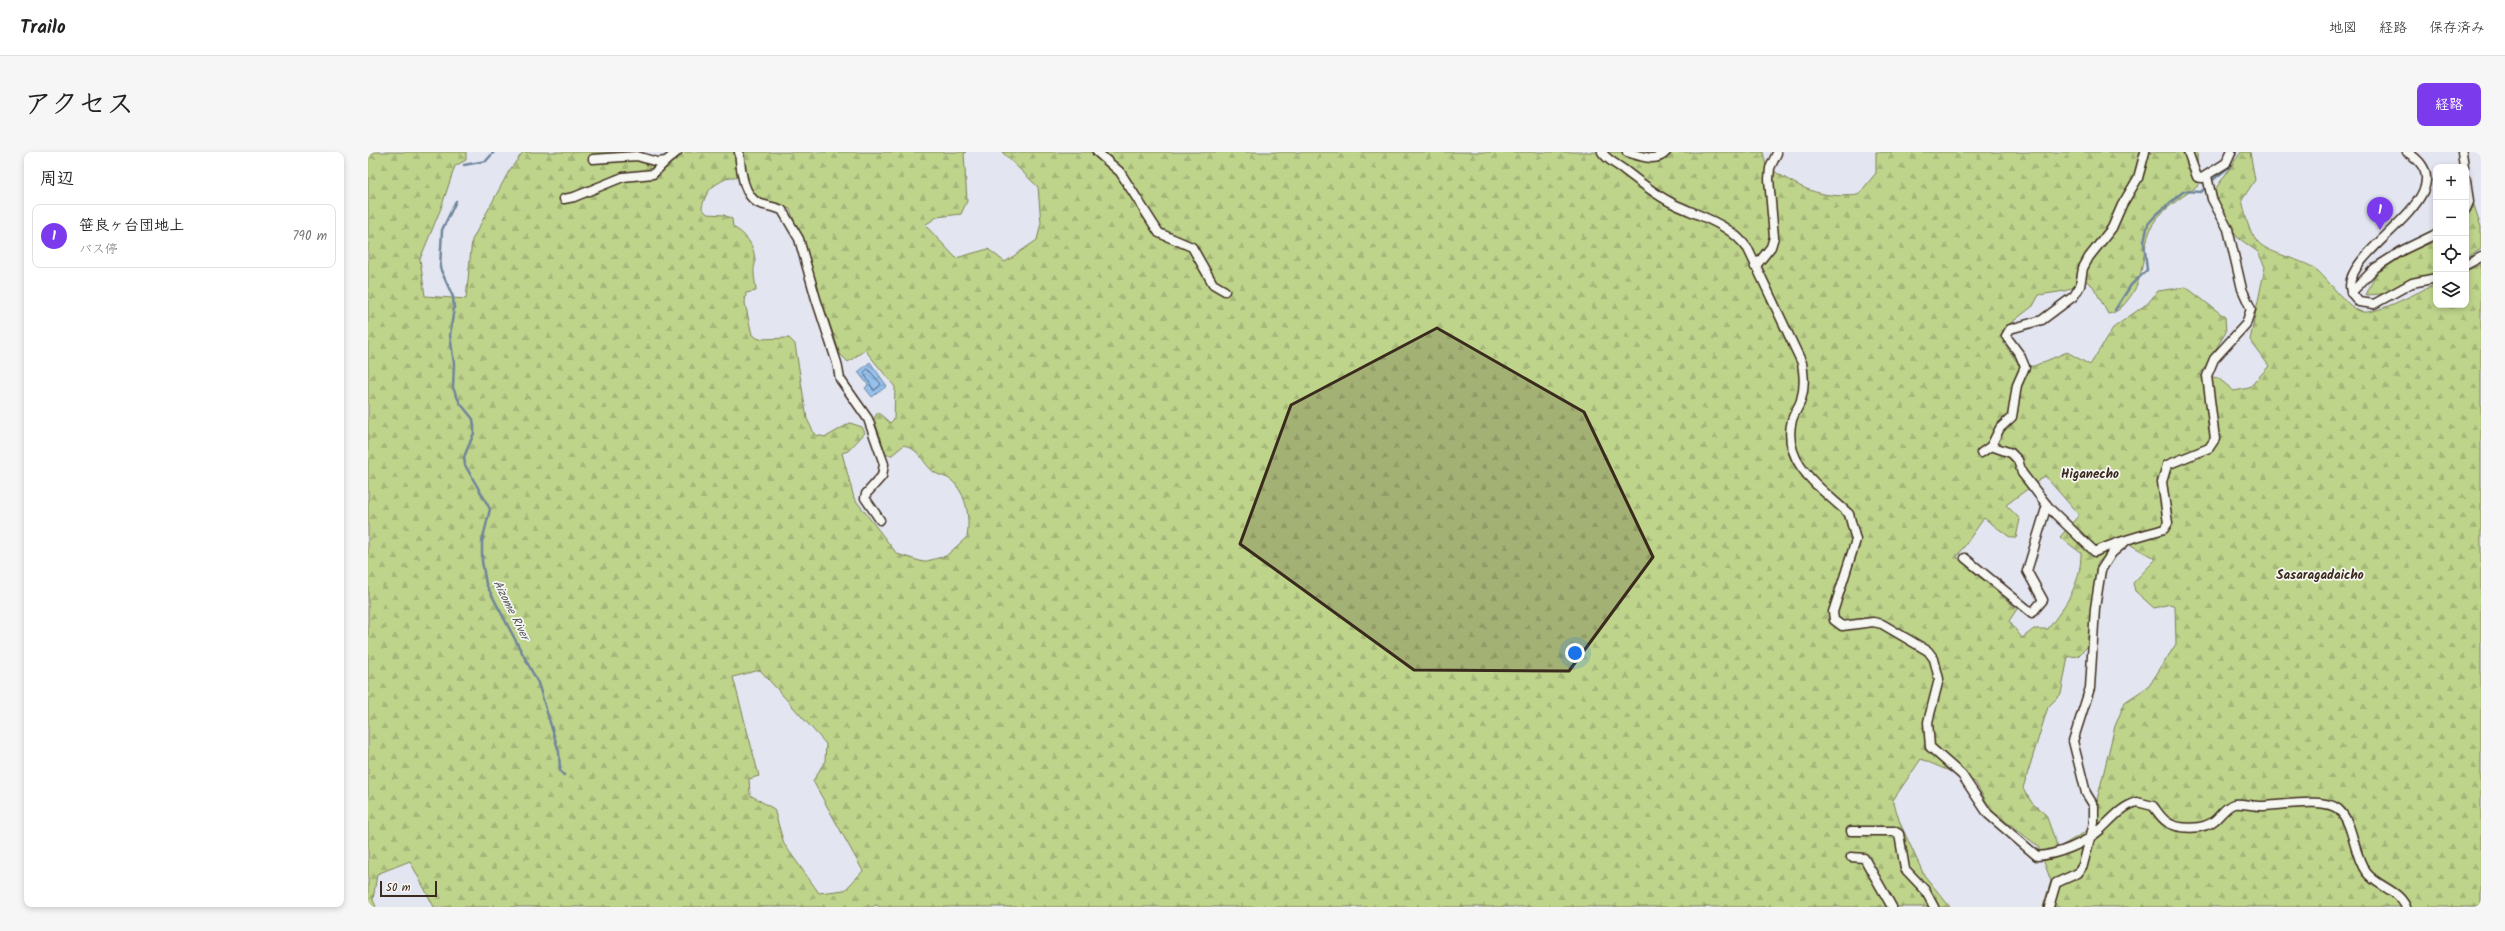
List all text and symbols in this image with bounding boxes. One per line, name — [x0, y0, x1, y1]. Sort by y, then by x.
text: Trailo — [20, 13, 66, 43]
text: 地図 — [2329, 17, 2357, 39]
text: 経路 — [2379, 17, 2407, 39]
text: 保存済み — [2429, 17, 2485, 39]
text: アクセス — [24, 83, 134, 128]
button: 経路 — [2417, 83, 2481, 126]
map controls — [2433, 164, 2469, 308]
button: + — [2433, 164, 2469, 200]
text: 周辺 — [40, 166, 74, 193]
pin: 1 — [2367, 197, 2393, 230]
button: − — [2433, 200, 2469, 236]
text: 笹良ヶ台団地上 — [79, 214, 184, 238]
text: 1 — [52, 226, 56, 247]
text: 790 m — [293, 226, 327, 247]
button: locate — [2433, 236, 2469, 272]
text: バス停 — [79, 239, 118, 260]
button: layers — [2433, 272, 2469, 308]
district label: Higanecho — [2061, 464, 2119, 485]
district label: Sasaragadaicho — [2276, 565, 2364, 586]
water label: Aizome River — [488, 577, 536, 646]
your location — [1565, 643, 1585, 663]
scale bar — [380, 879, 437, 898]
text: 50 m — [386, 879, 411, 897]

